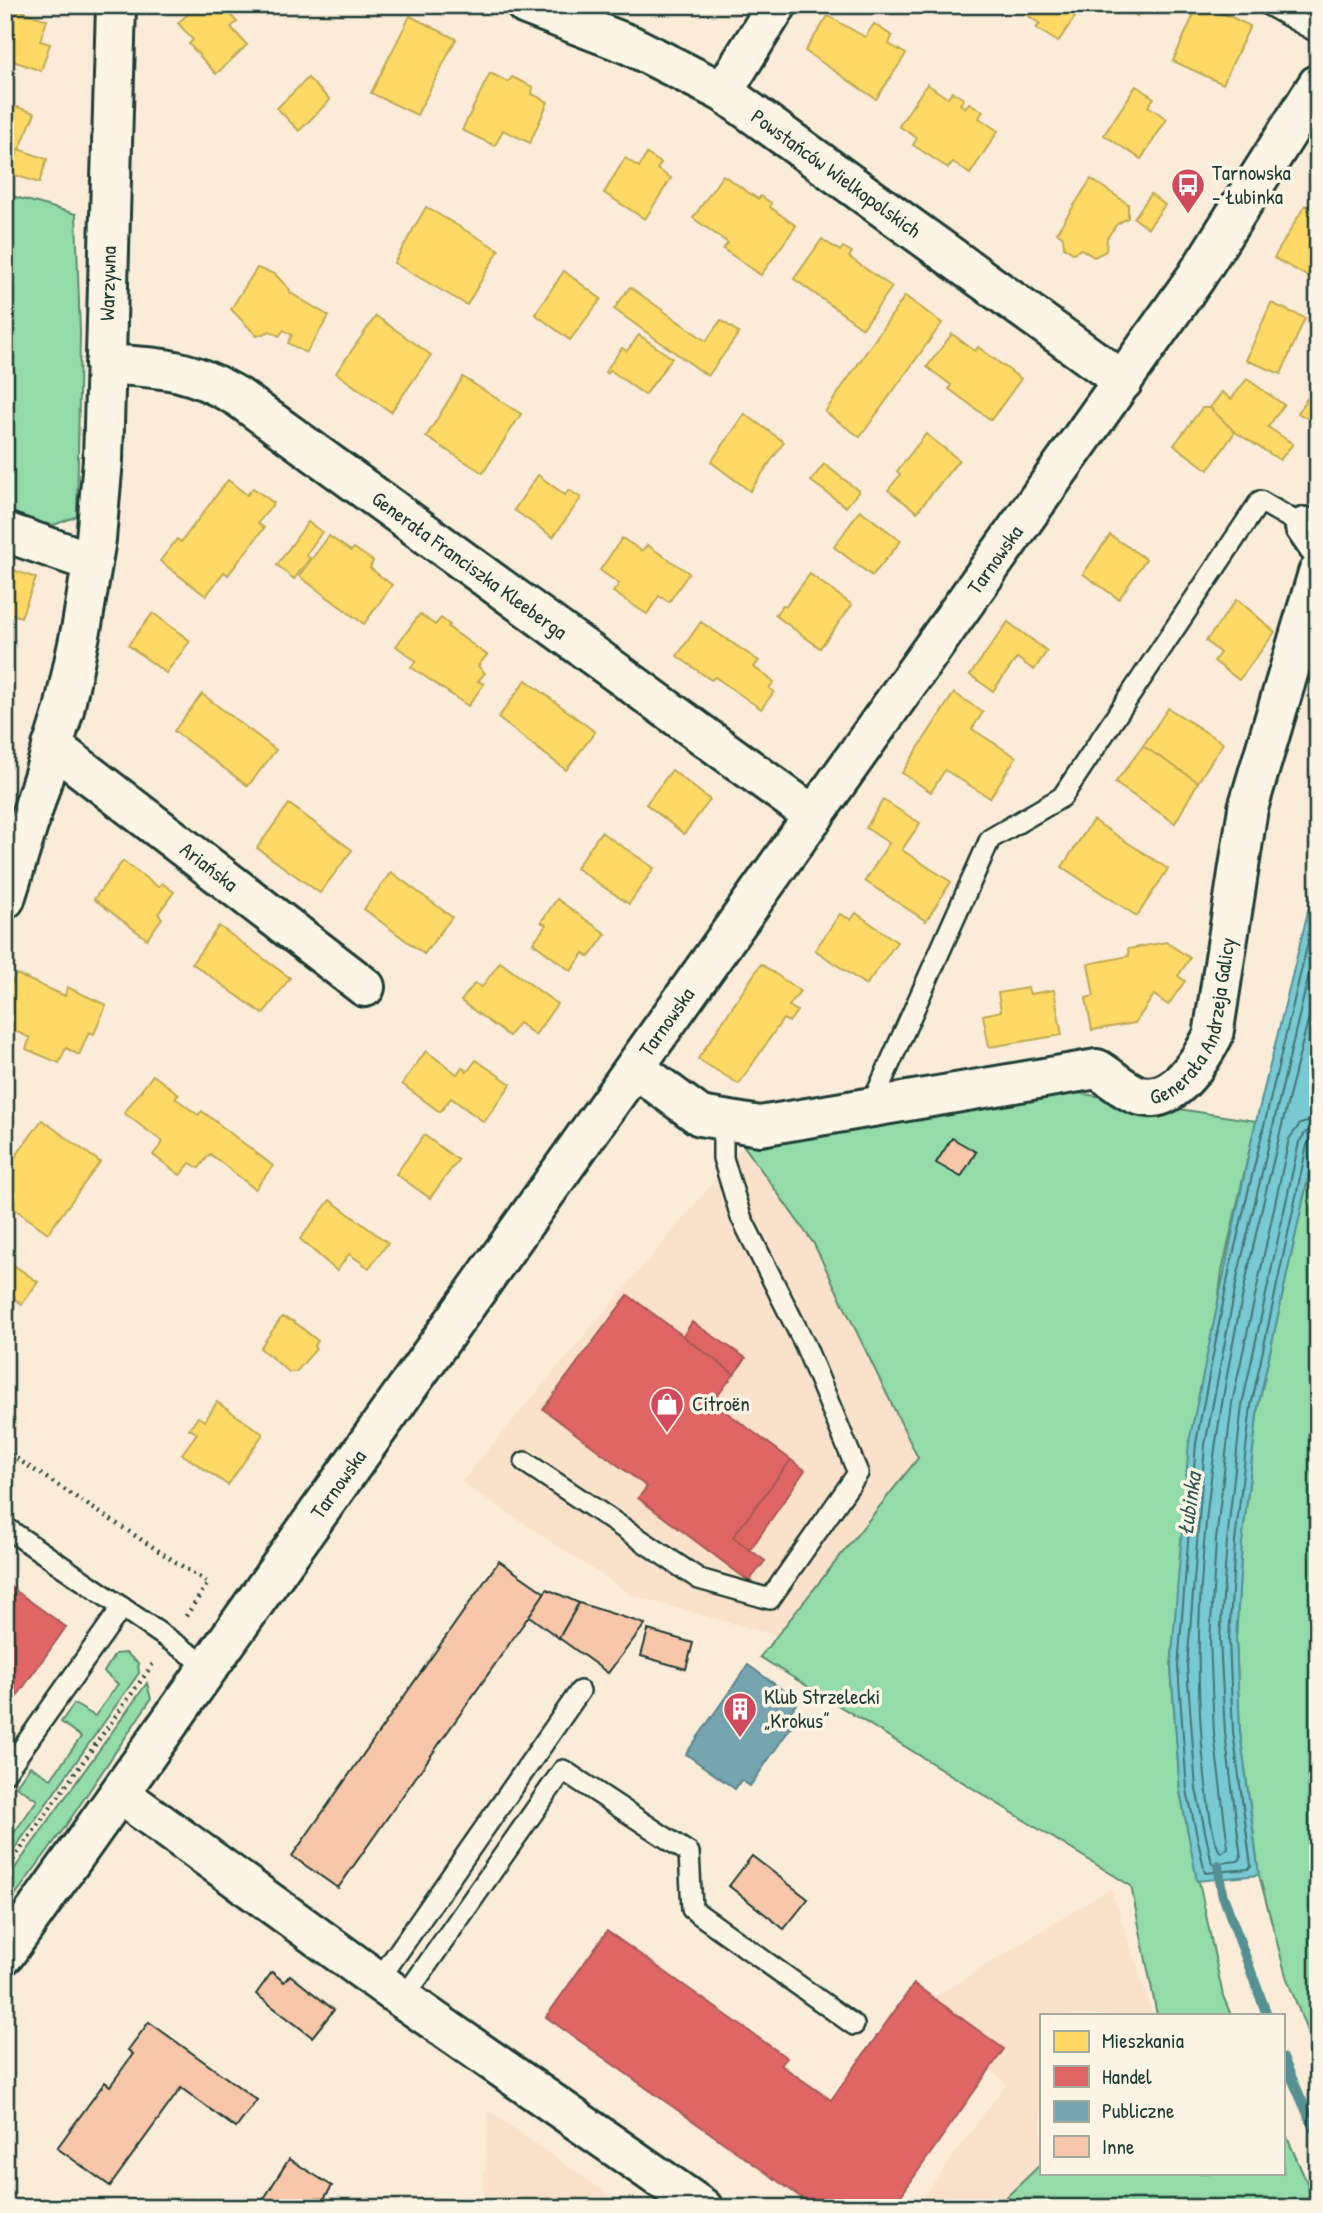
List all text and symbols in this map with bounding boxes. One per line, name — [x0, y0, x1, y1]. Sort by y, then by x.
street label: Powstańców Wielkopolskich — [746, 102, 927, 244]
place label: Tarnowska - Łubinka — [1212, 158, 1291, 211]
bus stop icon: Tarnowska - Łubinka — [1169, 166, 1207, 215]
street label: Warzywna — [92, 246, 123, 321]
street label: Generała Franciszka Kleeberga — [366, 484, 573, 646]
street label: Tarnowska — [960, 519, 1029, 600]
street label: Ariańska — [174, 835, 244, 898]
street label: Generała Andrzeja Galicy — [1148, 935, 1242, 1111]
street label: Tarnowska — [632, 981, 701, 1062]
shop icon: Citroën — [648, 1385, 686, 1434]
place label: Citroën — [692, 1389, 750, 1418]
street label: Tarnowska — [303, 1444, 373, 1525]
water label: Łubinka — [1169, 1469, 1209, 1537]
place label: Klub Strzelecki „Krokus” — [764, 1682, 880, 1735]
building icon: Klub Strzelecki „Krokus” — [721, 1690, 759, 1739]
legend — [1040, 2014, 1284, 2174]
text: Mieszkania — [1102, 2026, 1184, 2055]
text: Handel — [1102, 2062, 1152, 2091]
text: Publiczne — [1102, 2096, 1174, 2125]
text: Inne — [1102, 2132, 1134, 2161]

